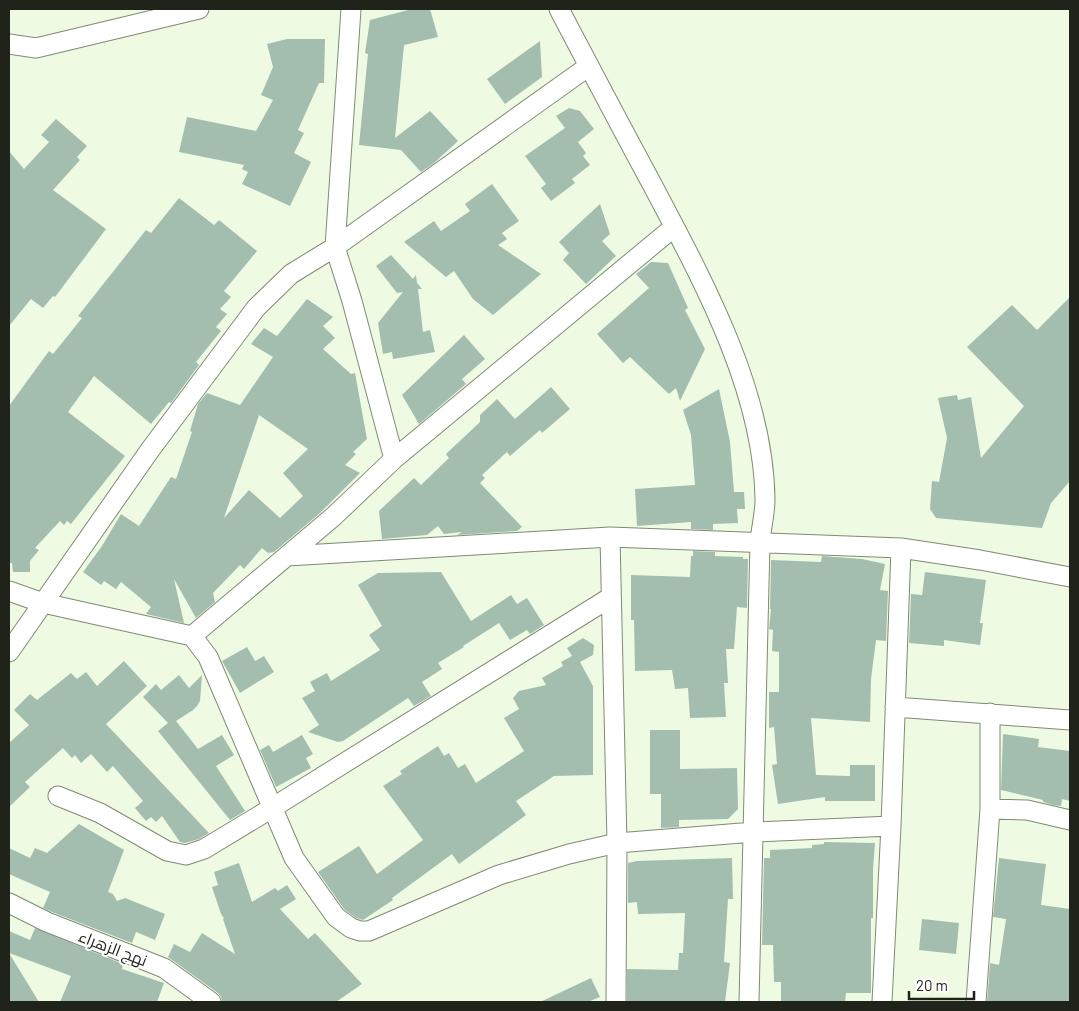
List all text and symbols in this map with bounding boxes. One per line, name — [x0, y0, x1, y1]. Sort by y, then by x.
street label: نهج الزهراء — [75, 926, 150, 972]
scale bar — [909, 968, 974, 1000]
text: 20 m — [916, 976, 948, 994]

